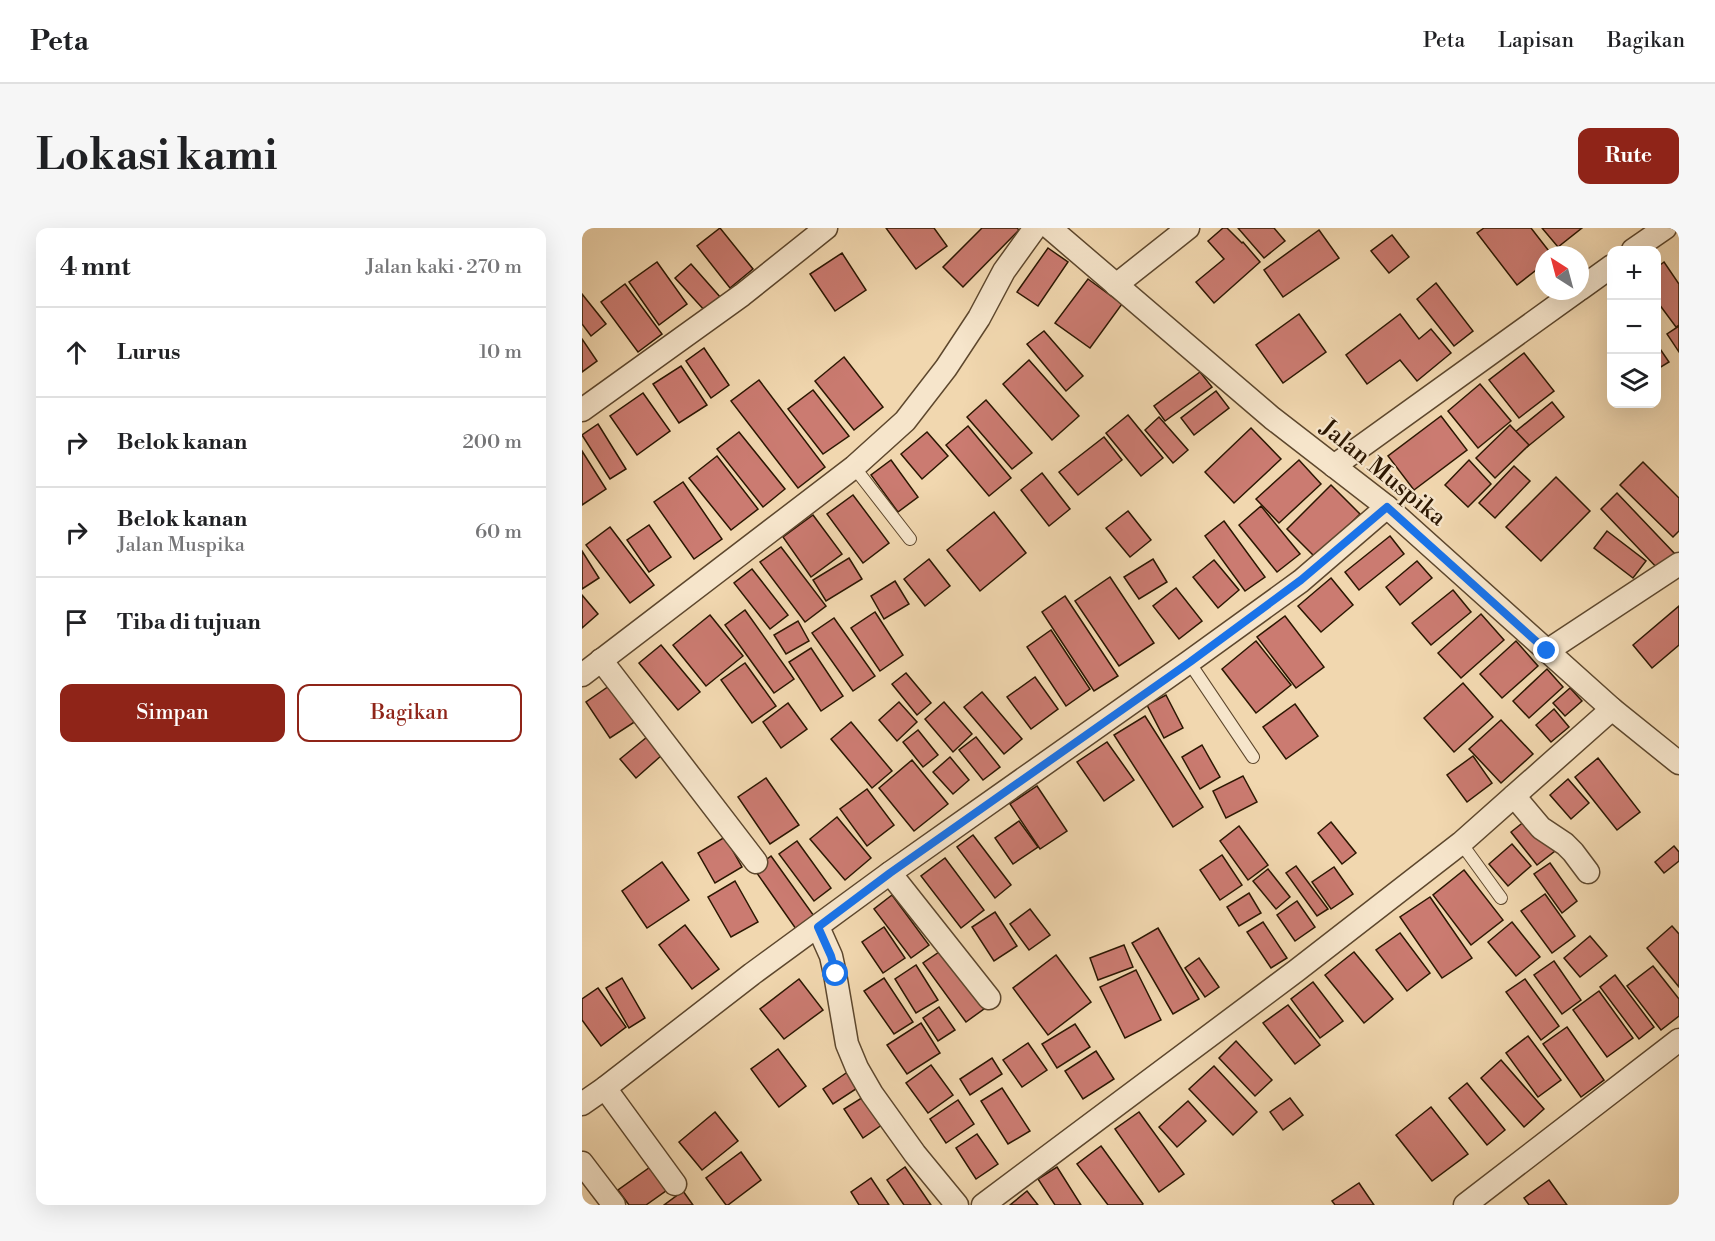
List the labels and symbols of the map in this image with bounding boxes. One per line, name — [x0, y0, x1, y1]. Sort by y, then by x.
north arrow — [1535, 246, 1589, 300]
street label: Jalan Muspika — [1313, 412, 1453, 533]
route end — [1533, 637, 1559, 663]
route start — [822, 960, 848, 986]

